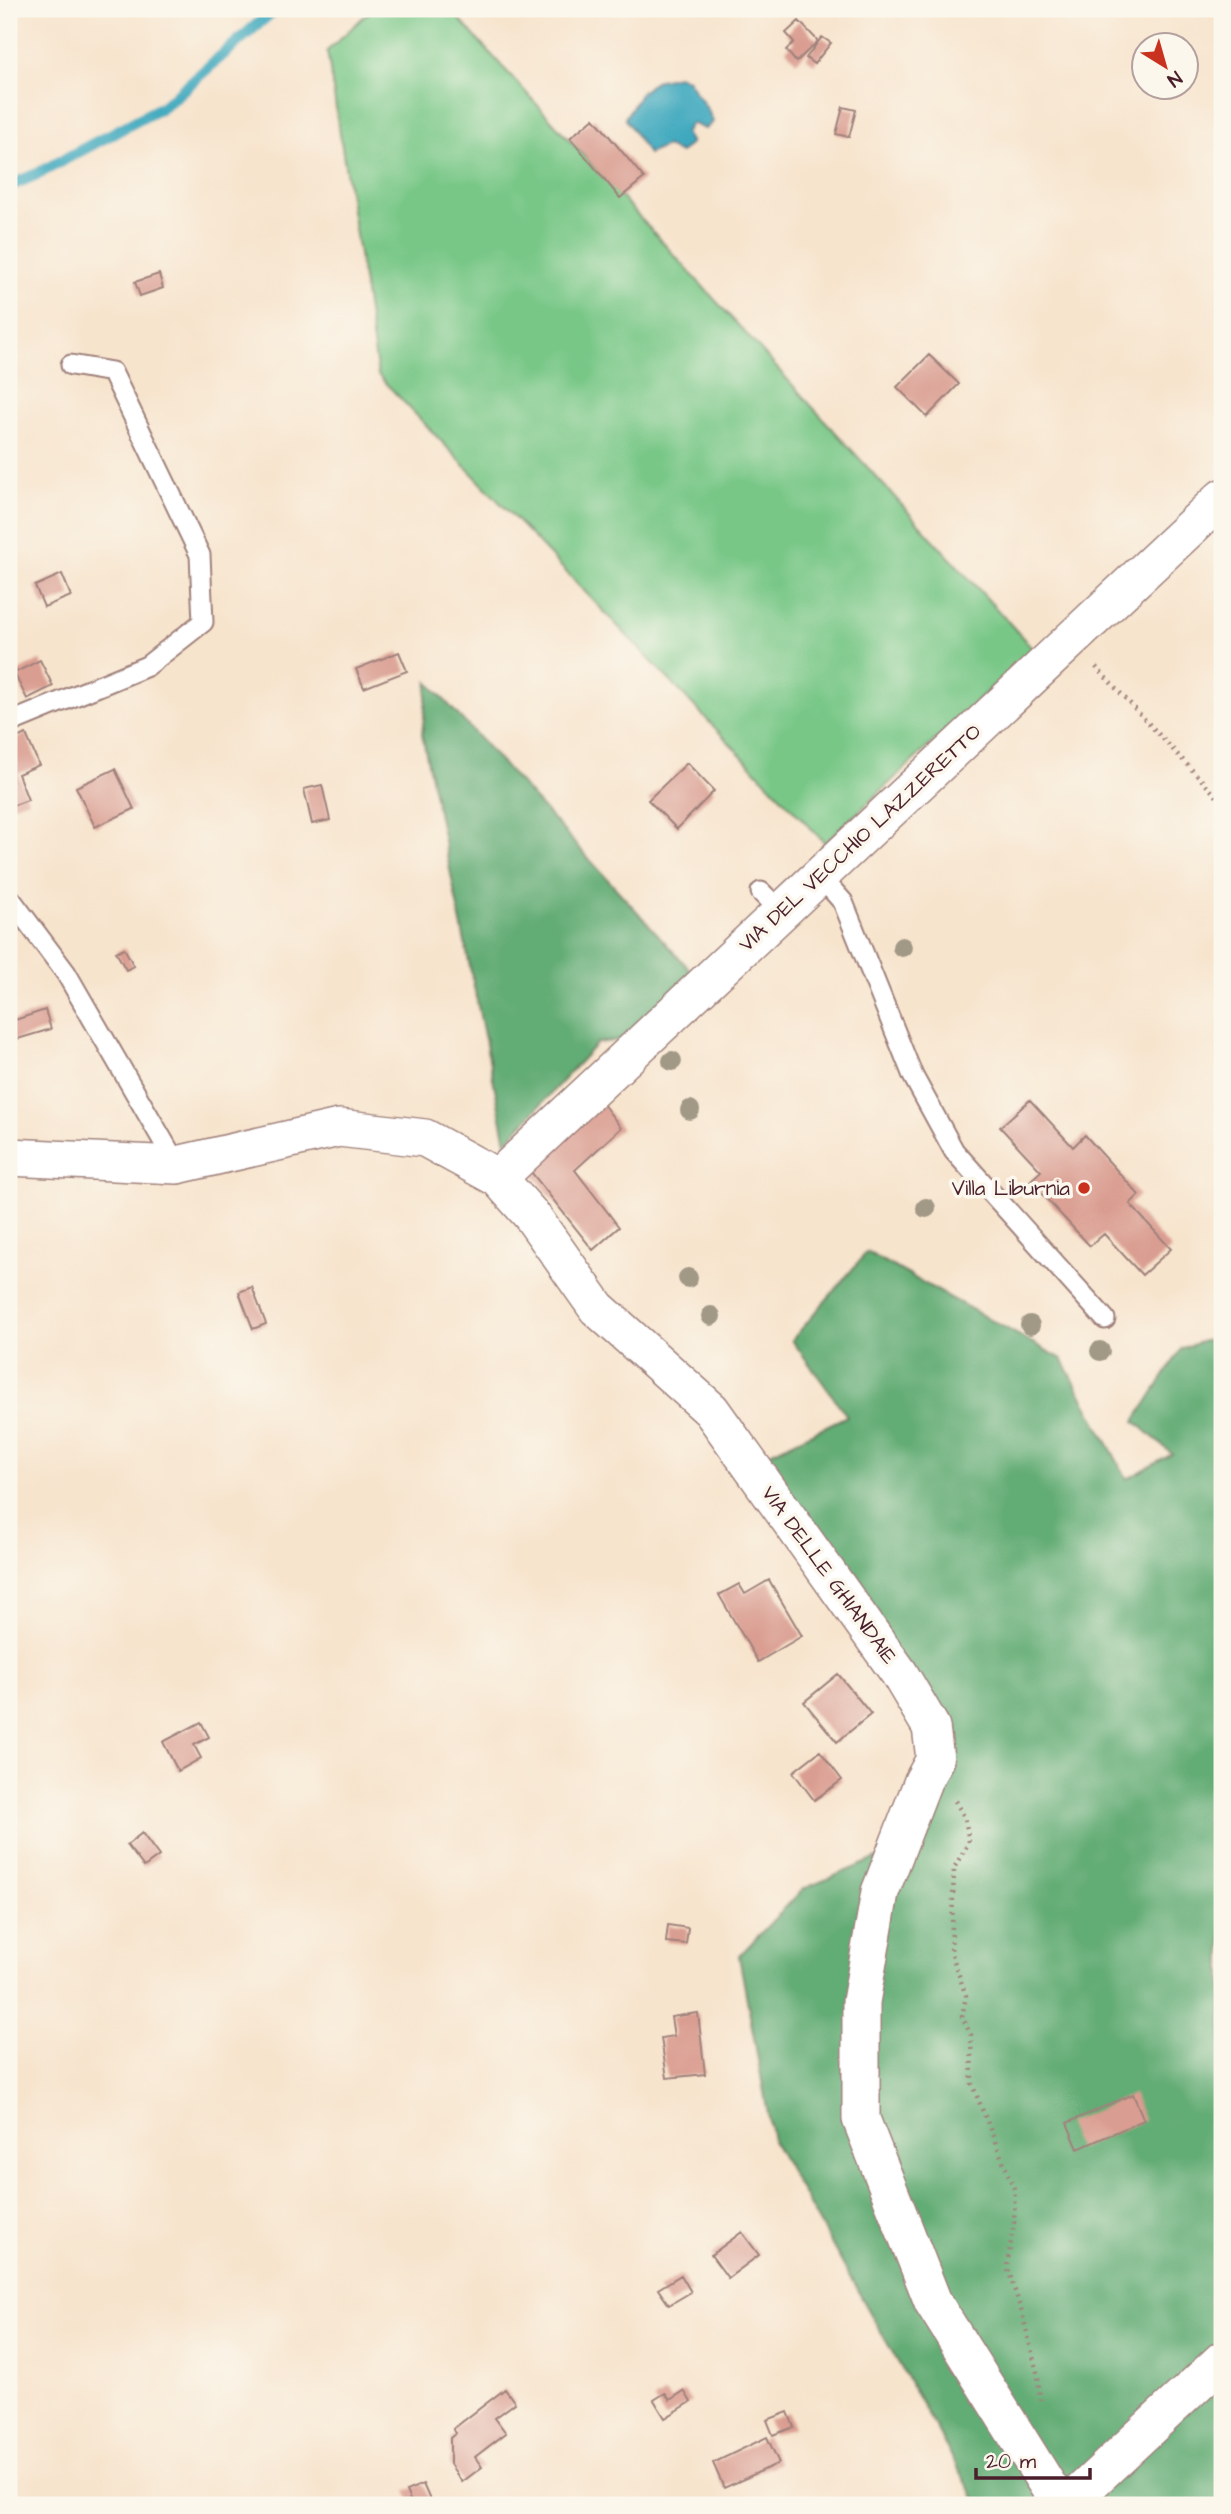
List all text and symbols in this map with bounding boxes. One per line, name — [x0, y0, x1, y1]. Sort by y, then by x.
north arrow — [1130, 32, 1200, 102]
text: N — [1161, 64, 1187, 93]
street label: VIA DEL VECCHIO LAZZERETTO — [732, 718, 988, 958]
place label: Villa Liburnia — [952, 1174, 1070, 1203]
marker: Villa Liburnia — [1076, 1180, 1092, 1196]
street label: VIA DELLE GHIANDAIE — [754, 1480, 904, 1671]
scale bar — [976, 2437, 1089, 2481]
text: 20 m — [986, 2447, 1037, 2476]

